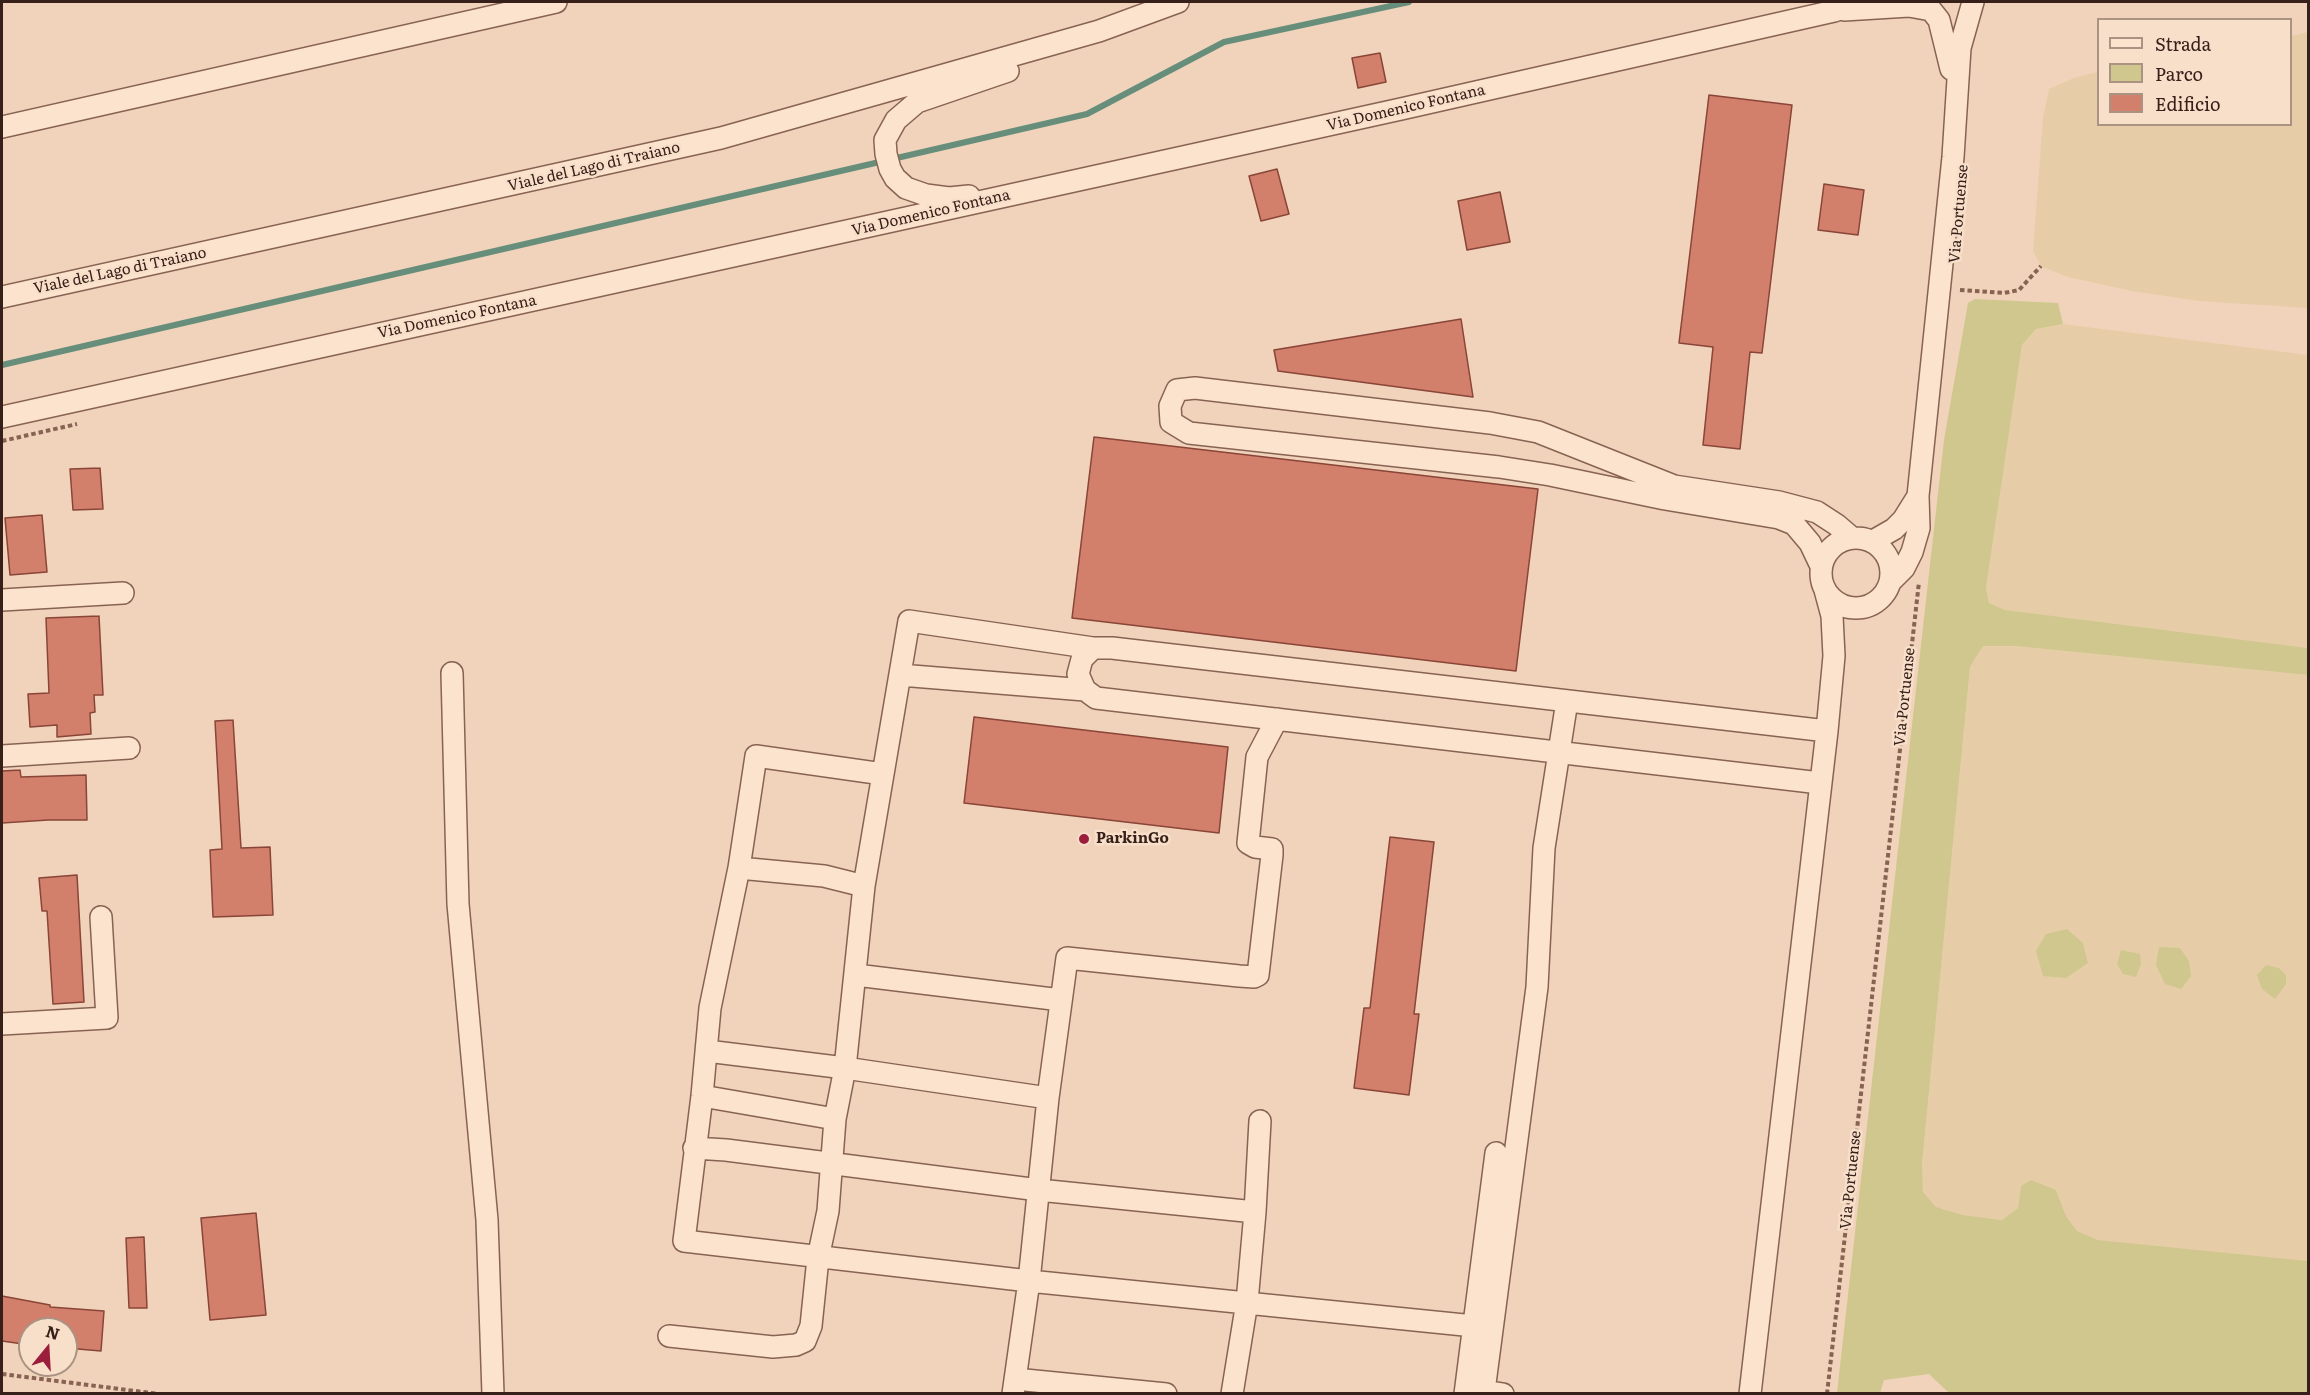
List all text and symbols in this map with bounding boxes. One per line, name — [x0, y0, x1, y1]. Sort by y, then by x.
legend — [2097, 18, 2292, 126]
text: Strada — [2155, 30, 2211, 57]
text: Parco — [2155, 60, 2203, 87]
street label: Via Domenico Fontana — [1325, 81, 1487, 135]
text: Edificio — [2155, 90, 2221, 117]
street label: Viale del Lago di Traiano — [506, 138, 682, 196]
street label: Via Portuense — [1946, 164, 1972, 264]
street label: Via Domenico Fontana — [850, 186, 1012, 240]
street label: Viale del Lago di Traiano — [32, 244, 208, 298]
street label: Via Domenico Fontana — [376, 291, 538, 343]
street label: Via Portuense — [1891, 647, 1919, 747]
place label: ParkinGo — [1096, 830, 1169, 848]
marker: ParkinGo — [1077, 832, 1091, 846]
street label: Via Portuense — [1837, 1130, 1865, 1230]
north arrow — [18, 1317, 78, 1377]
text: N — [43, 1318, 63, 1345]

